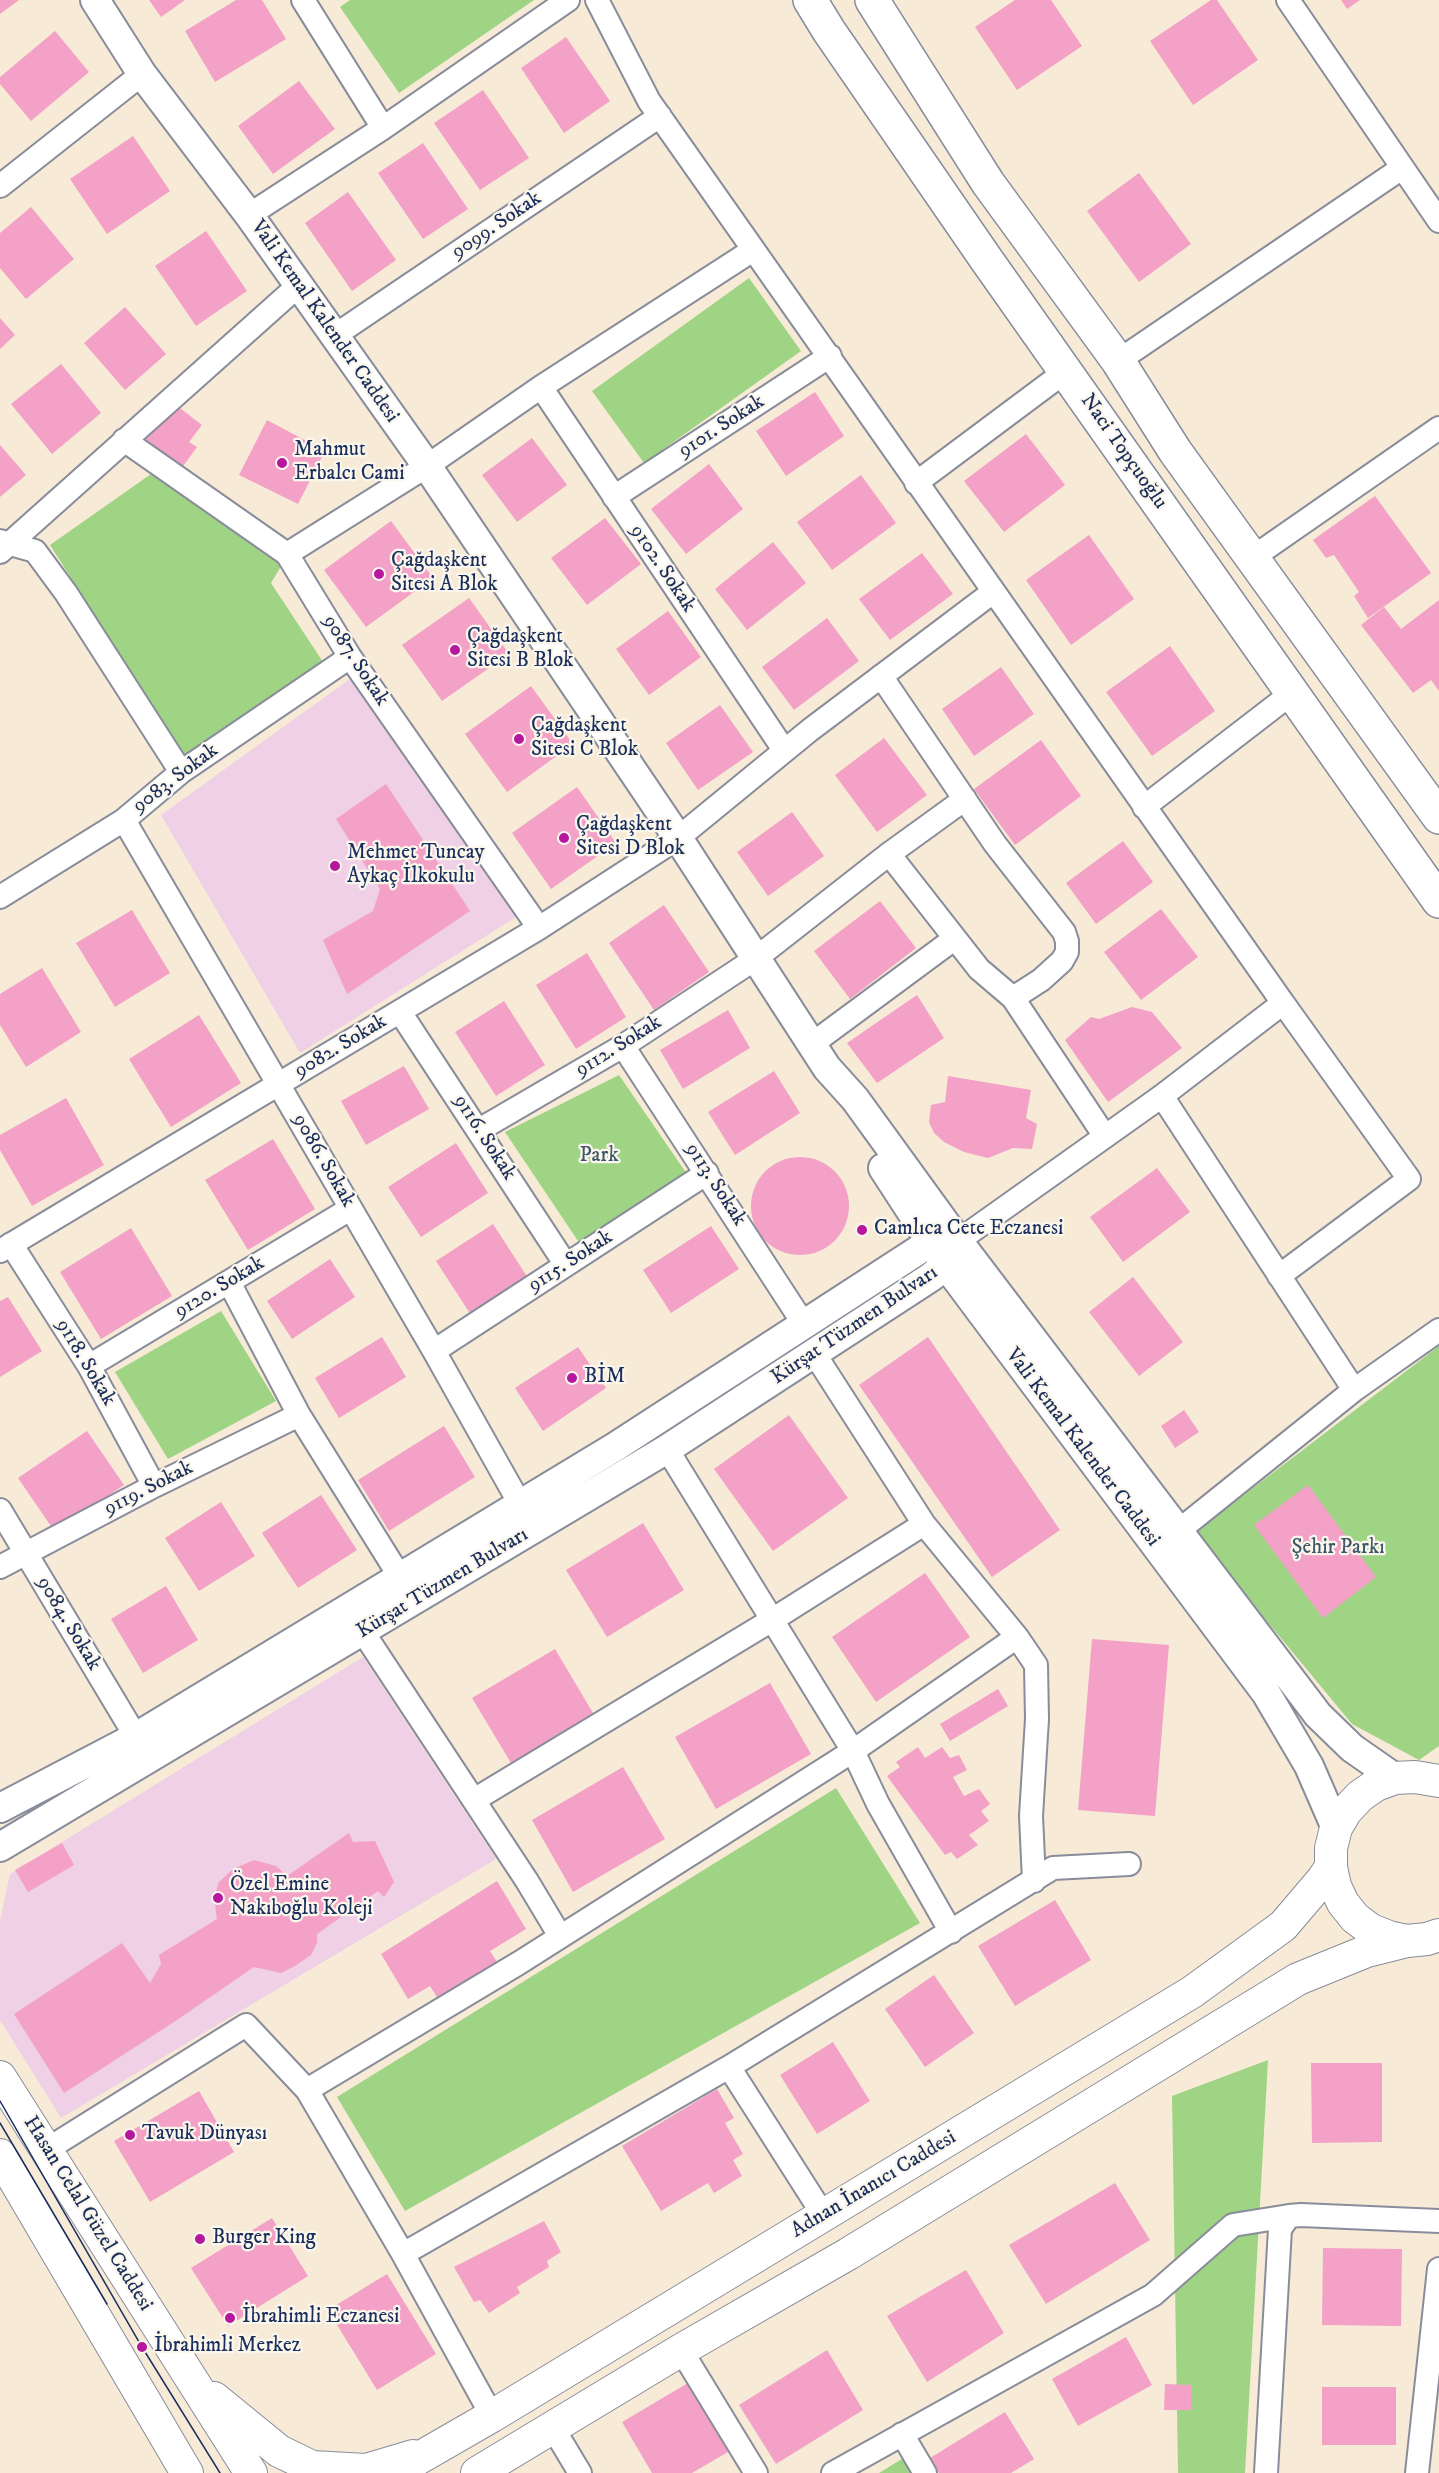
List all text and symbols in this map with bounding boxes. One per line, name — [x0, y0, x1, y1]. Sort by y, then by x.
street label: 9099. Sokak — [447, 187, 547, 265]
street label: Vali Kemal Kalender Caddesi — [244, 216, 404, 428]
street label: Naci Topçuoğlu — [1074, 389, 1172, 515]
street label: 9101. Sokak — [674, 390, 770, 464]
place label: Mahmut Erbalcı Cami — [294, 438, 405, 488]
marker: Mahmut Erbalcı Cami — [275, 456, 289, 470]
street label: 9102. Sokak — [624, 520, 700, 618]
place label: Çağdaşkent Sitesi A Blok — [391, 549, 498, 599]
marker: Çağdaşkent Sitesi A Blok — [372, 567, 386, 581]
street label: 9087. Sokak — [316, 611, 394, 711]
place label: Çağdaşkent Sitesi B Blok — [467, 625, 573, 675]
marker: Çağdaşkent Sitesi B Blok — [448, 643, 462, 657]
place label: Çağdaşkent Sitesi C Blok — [531, 714, 638, 764]
marker: Çağdaşkent Sitesi C Blok — [512, 732, 526, 746]
street label: 9083. Sokak — [128, 739, 224, 819]
place label: Çağdaşkent Sitesi D Blok — [576, 813, 685, 863]
marker: Çağdaşkent Sitesi D Blok — [557, 831, 571, 845]
place label: Mehmet Tuncay Aykaç İlkokulu — [347, 841, 484, 891]
marker: Mehmet Tuncay Aykaç İlkokulu — [328, 859, 342, 873]
street label: 9082. Sokak — [290, 1010, 392, 1084]
street label: 9112. Sokak — [571, 1011, 667, 1083]
street label: 9116. Sokak — [447, 1090, 521, 1186]
street label: 9086. Sokak — [286, 1110, 360, 1212]
street label: 9113. Sokak — [679, 1139, 751, 1231]
park label: Park — [579, 1144, 619, 1170]
place label: Camlıca Cete Eczanesi — [874, 1217, 1063, 1243]
marker: Camlıca Cete Eczanesi — [855, 1223, 869, 1237]
street label: 9115. Sokak — [524, 1225, 618, 1299]
street label: 9120. Sokak — [171, 1251, 269, 1325]
street label: Kürşat Tüzmen Bulvarı — [767, 1261, 943, 1391]
street label: 9118. Sokak — [49, 1315, 121, 1411]
street label: Vali Kemal Kalender Caddesi — [999, 1344, 1165, 1552]
place label: BİM — [584, 1365, 625, 1391]
marker: BİM — [565, 1371, 579, 1385]
street label: 9119. Sokak — [100, 1456, 198, 1522]
street label: Kürşat Tüzmen Bulvarı — [353, 1523, 533, 1645]
park label: Şehir Parkı — [1291, 1536, 1385, 1562]
street label: 9084. Sokak — [30, 1572, 106, 1676]
place label: Özel Emine Nakıboğlu Koleji — [230, 1873, 373, 1923]
marker: Özel Emine Nakıboğlu Koleji — [211, 1891, 225, 1905]
street label: Hasan Celal Güzel Caddesi — [17, 2112, 157, 2316]
place label: Tavuk Dünyası — [142, 2122, 267, 2148]
street label: Adnan İnanıcı Caddesi — [787, 2126, 961, 2244]
marker: Tavuk Dünyası — [123, 2128, 137, 2142]
place label: Burger King — [212, 2226, 316, 2252]
marker: Burger King — [193, 2232, 207, 2246]
place label: İbrahimli Eczanesi — [242, 2305, 400, 2331]
marker: İbrahimli Eczanesi — [223, 2311, 237, 2325]
place label: İbrahimli Merkez — [154, 2334, 301, 2360]
marker: İbrahimli Merkez — [135, 2340, 149, 2354]

